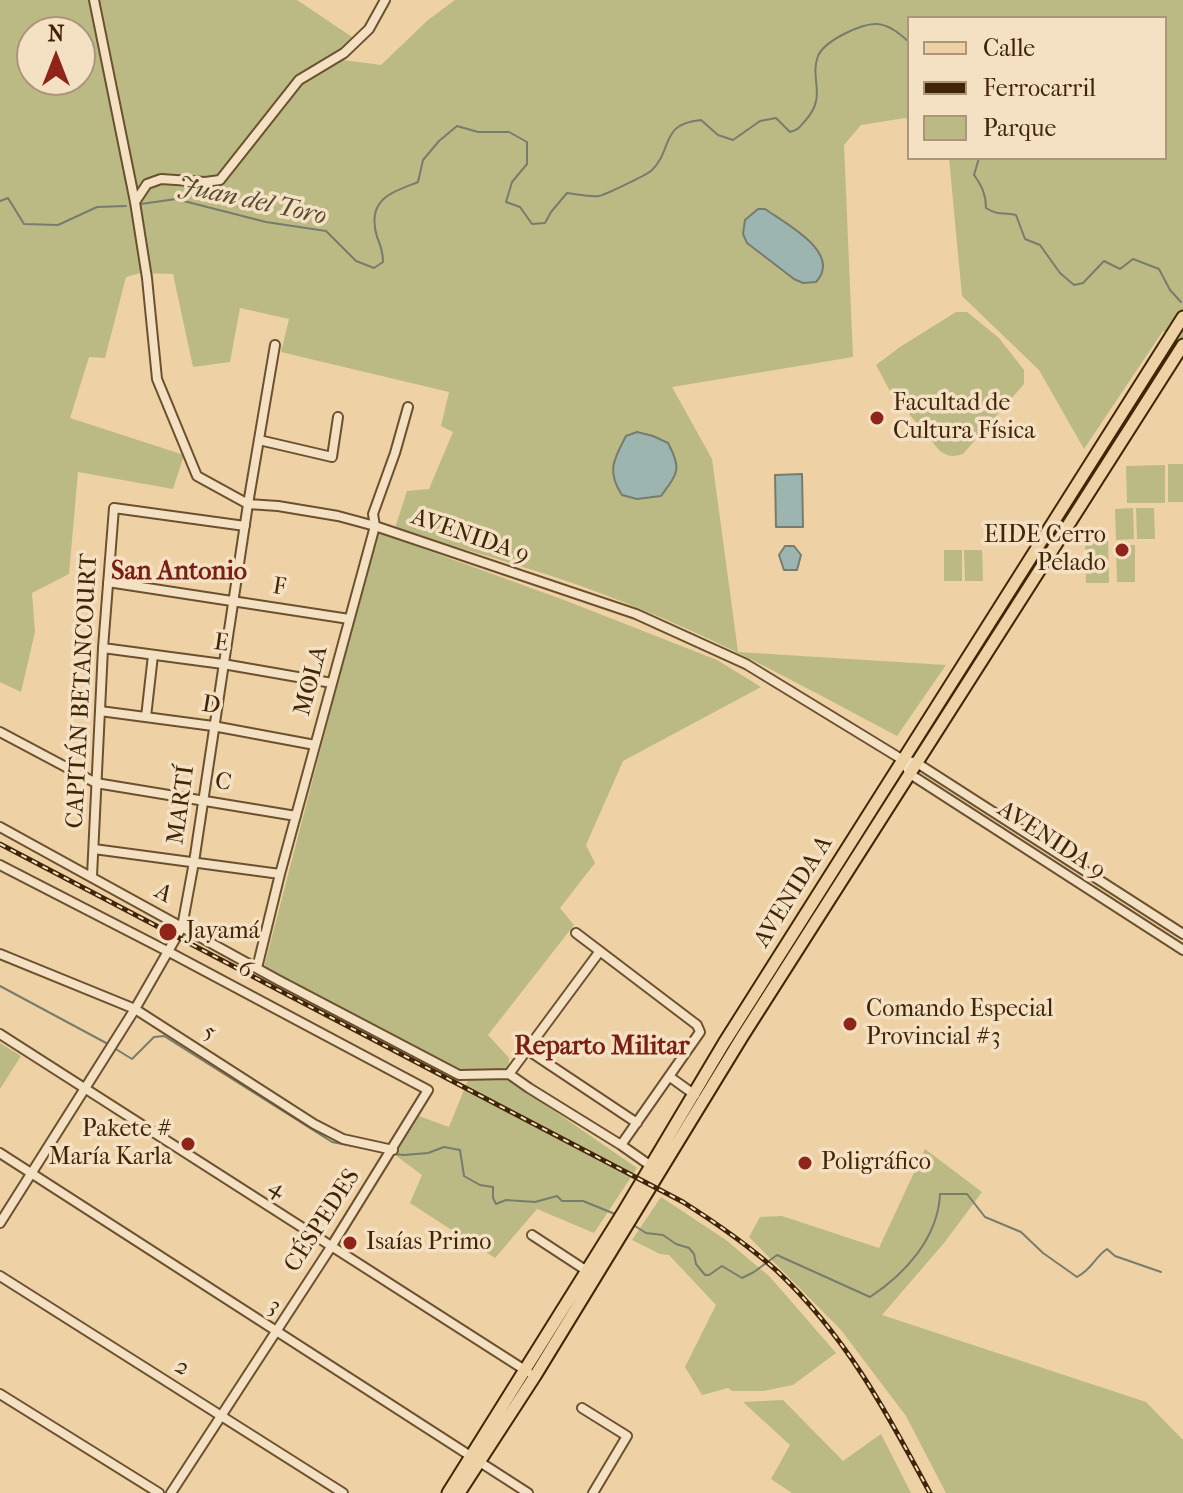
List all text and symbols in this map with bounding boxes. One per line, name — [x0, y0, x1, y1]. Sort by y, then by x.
north arrow — [16, 16, 96, 96]
legend — [907, 16, 1167, 160]
text: N — [48, 21, 64, 47]
text: Calle — [983, 34, 1035, 62]
text: Ferrocarril — [983, 74, 1096, 102]
text: Parque — [983, 114, 1056, 142]
water label: Juan del Toro — [175, 171, 329, 233]
place label: Facultad de Cultura Física — [893, 390, 1035, 446]
marker: Facultad de Cultura Física — [868, 409, 886, 427]
street label: AVENIDA 9 — [407, 503, 533, 571]
place label: EIDE Cerro Pelado — [984, 522, 1106, 578]
marker: EIDE Cerro Pelado — [1113, 541, 1131, 559]
street label: CAPITÁN BETANCOURT — [61, 553, 105, 829]
district label: San Antonio — [111, 557, 247, 589]
street label: F — [270, 573, 288, 603]
street label: E — [212, 629, 230, 659]
street label: MOLA — [289, 643, 335, 719]
street label: D — [200, 690, 222, 722]
street label: MARTÍ — [162, 764, 202, 846]
street label: C — [213, 767, 233, 799]
street label: AVENIDA 9 — [992, 795, 1110, 887]
street label: AVENIDA A — [748, 831, 840, 953]
street label: A — [149, 878, 177, 910]
place label: Jayamá — [186, 918, 260, 946]
marker: Jayamá — [157, 921, 179, 943]
street label: 6 — [233, 954, 257, 986]
place label: Comando Especial Provincial #3 — [866, 996, 1053, 1052]
marker: Comando Especial Provincial #3 — [841, 1015, 859, 1033]
street label: 5 — [197, 1018, 221, 1048]
district label: Reparto Militar — [514, 1032, 690, 1064]
place label: Pakete # María Karla — [49, 1116, 172, 1172]
marker: Pakete # María Karla — [179, 1135, 197, 1153]
place label: Poligráfico — [821, 1149, 931, 1177]
marker: Poligráfico — [796, 1154, 814, 1172]
street label: CÉSPEDES — [279, 1164, 367, 1278]
street label: 4 — [263, 1173, 291, 1205]
place label: Isaías Primo — [366, 1229, 491, 1257]
marker: Isaías Primo — [341, 1234, 359, 1252]
street label: 3 — [262, 1292, 286, 1322]
street label: 2 — [169, 1353, 195, 1383]

